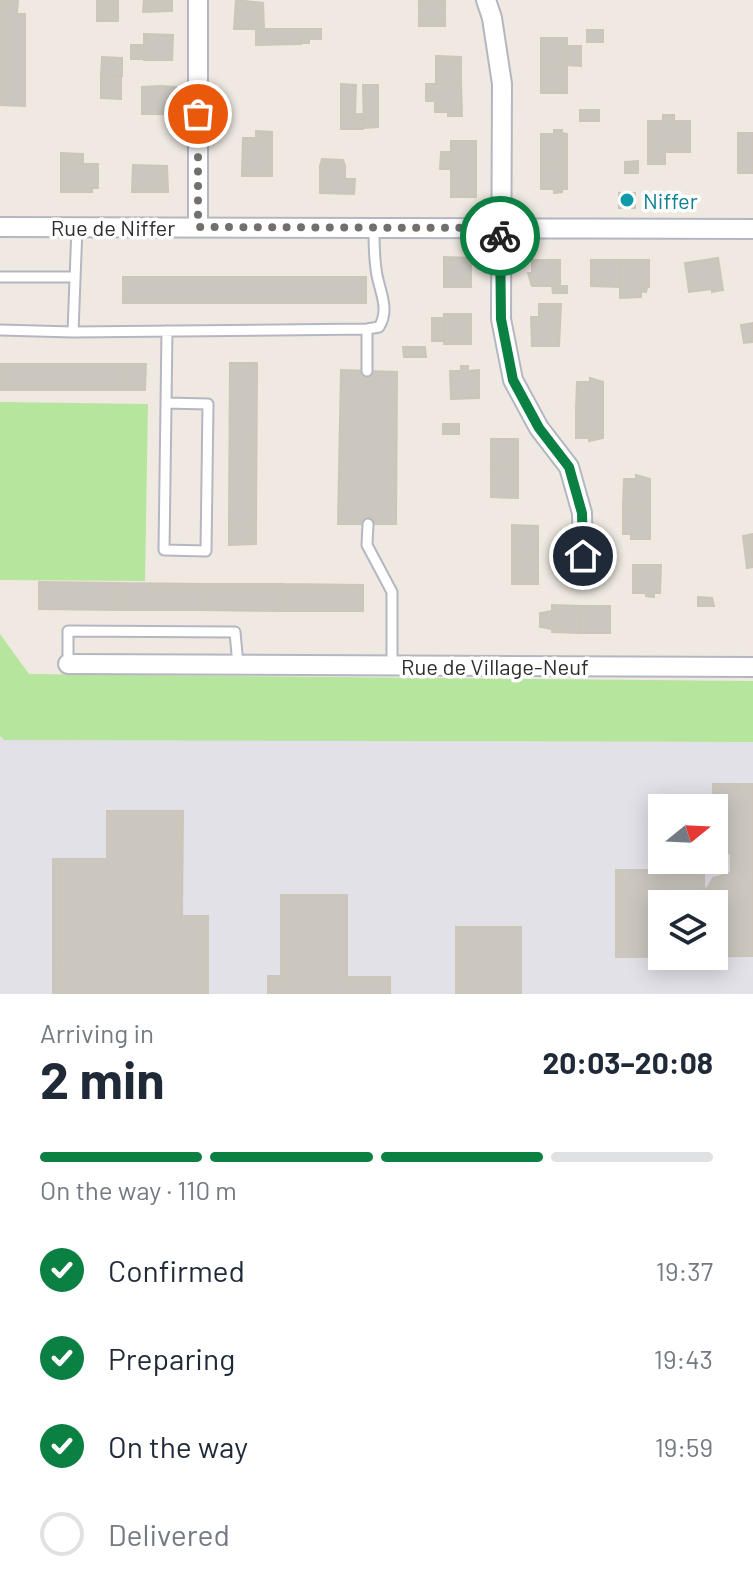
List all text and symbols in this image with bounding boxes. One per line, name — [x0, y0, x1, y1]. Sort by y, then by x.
pin — [164, 80, 232, 148]
icon: bag — [176, 92, 220, 136]
place label: Niffer — [643, 187, 698, 213]
marker: Niffer — [618, 191, 636, 209]
courier — [460, 196, 540, 276]
street label: Rue de Niffer — [51, 214, 175, 240]
icon: bike — [478, 214, 522, 258]
pin — [549, 522, 617, 590]
icon: home — [561, 534, 605, 578]
street label: Rue de Village-Neuf — [401, 653, 589, 679]
north arrow — [648, 794, 728, 874]
map controls — [648, 794, 728, 970]
button: layers — [648, 890, 728, 970]
text: Arriving in — [40, 1017, 154, 1048]
text: 20:03–20:08 — [542, 1044, 713, 1080]
text: 2 min — [40, 1047, 165, 1109]
text: On the way · 110 m — [40, 1174, 237, 1205]
icon: check — [40, 1248, 84, 1292]
text: Confirmed — [108, 1252, 245, 1288]
text: 19:37 — [656, 1255, 713, 1286]
icon: check — [40, 1336, 84, 1380]
text: Preparing — [108, 1340, 235, 1376]
text: 19:43 — [654, 1343, 713, 1374]
icon: check — [40, 1424, 84, 1468]
text: On the way — [108, 1428, 248, 1464]
text: 19:59 — [655, 1431, 713, 1462]
text: Delivered — [108, 1516, 230, 1552]

